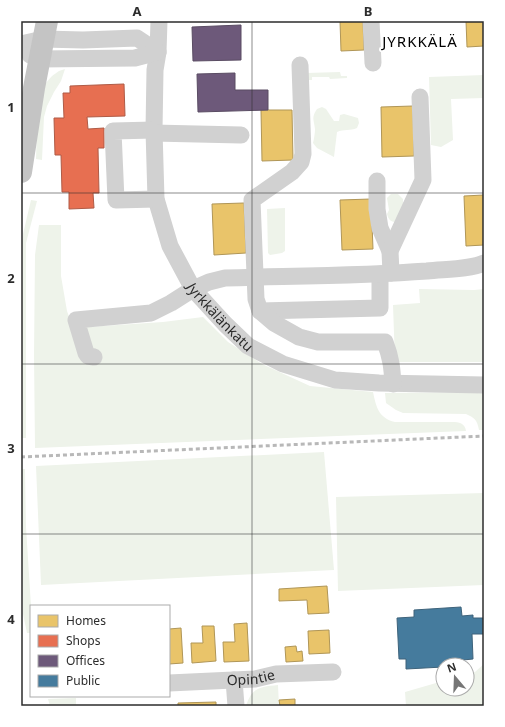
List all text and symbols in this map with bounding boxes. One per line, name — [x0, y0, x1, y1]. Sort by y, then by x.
text: A — [133, 2, 142, 20]
text: B — [364, 2, 372, 20]
district label: JYRKKÄLÄ — [380, 31, 458, 51]
text: 1 — [7, 98, 15, 116]
text: 2 — [7, 269, 15, 287]
street label: Jyrkkälänkatu — [182, 278, 258, 355]
text: 3 — [7, 439, 15, 457]
legend — [30, 605, 170, 697]
text: 4 — [7, 610, 15, 628]
text: Homes — [66, 612, 106, 629]
text: Shops — [66, 632, 101, 649]
text: Offices — [66, 652, 105, 669]
north arrow — [435, 657, 475, 697]
text: N — [445, 659, 458, 676]
street label: Opintie — [226, 665, 277, 689]
text: Public — [66, 672, 100, 689]

